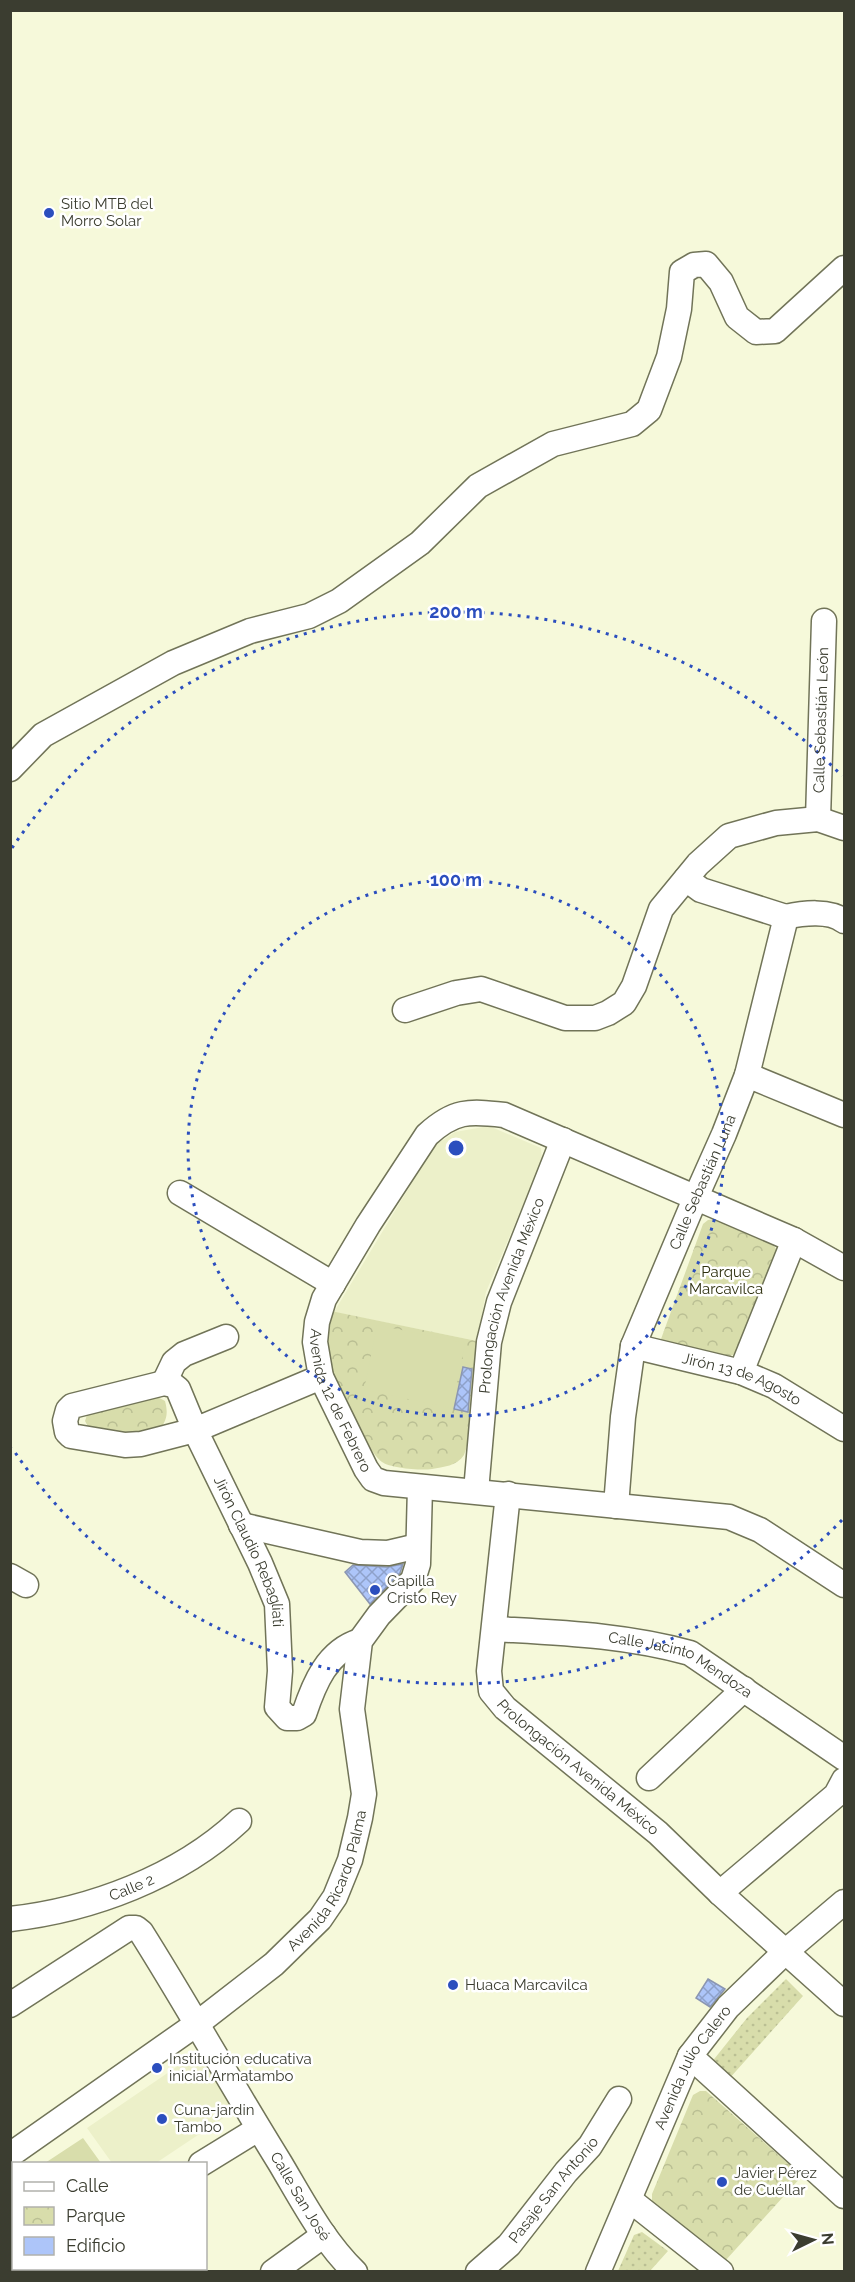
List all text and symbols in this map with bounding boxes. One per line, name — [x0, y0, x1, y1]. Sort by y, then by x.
place label: Sitio MTB del Morro Solar — [61, 195, 154, 230]
marker: Sitio MTB del Morro Solar — [42, 206, 56, 220]
text: 200 m — [429, 601, 483, 622]
street label: Calle Sebastián León — [810, 647, 832, 793]
text: 100 m — [430, 869, 482, 890]
street label: Calle Sebastián Luna — [666, 1112, 740, 1253]
centre of rings — [446, 1138, 466, 1158]
street label: Prolongación Avenida México — [476, 1195, 548, 1394]
park label: Parque Marcavilca — [689, 1263, 763, 1298]
street label: Avenida 12 de Febrero — [306, 1328, 375, 1475]
street label: Jirón 13 de Agosto — [680, 1349, 804, 1409]
street label: Jirón Claudio Rebagliati — [210, 1473, 287, 1627]
place label: Capilla Cristo Rey — [387, 1572, 457, 1607]
marker: Capilla Cristo Rey — [368, 1583, 382, 1597]
street label: Calle Jacinto Mendoza — [607, 1628, 756, 1702]
street label: Prolongación Avenida México — [493, 1696, 663, 1839]
street label: Avenida Ricardo Palma — [284, 1809, 370, 1955]
street label: Calle 2 — [107, 1870, 157, 1905]
place label: Huaca Marcavilca — [465, 1976, 588, 1994]
marker: Huaca Marcavilca — [446, 1978, 460, 1992]
street label: Avenida Julio Calero — [651, 2002, 735, 2132]
place label: Institución educativa inicial Armatambo — [169, 2050, 312, 2085]
marker: Institución educativa inicial Armatambo — [150, 2061, 164, 2075]
place label: Cuna-jardin Tambo — [174, 2101, 254, 2136]
marker: Cuna-jardin Tambo — [155, 2112, 169, 2126]
street label: Pasaje San Antonio — [505, 2134, 602, 2247]
street label: Calle San José — [266, 2149, 334, 2245]
legend — [12, 2162, 207, 2270]
place label: Javier Pérez de Cuéllar — [734, 2164, 817, 2199]
text: Calle — [66, 2175, 109, 2196]
marker: Javier Pérez de Cuéllar — [715, 2175, 729, 2189]
text: Parque — [66, 2205, 126, 2226]
north arrow — [783, 2210, 843, 2270]
text: N — [817, 2232, 837, 2246]
text: Edificio — [66, 2235, 126, 2256]

